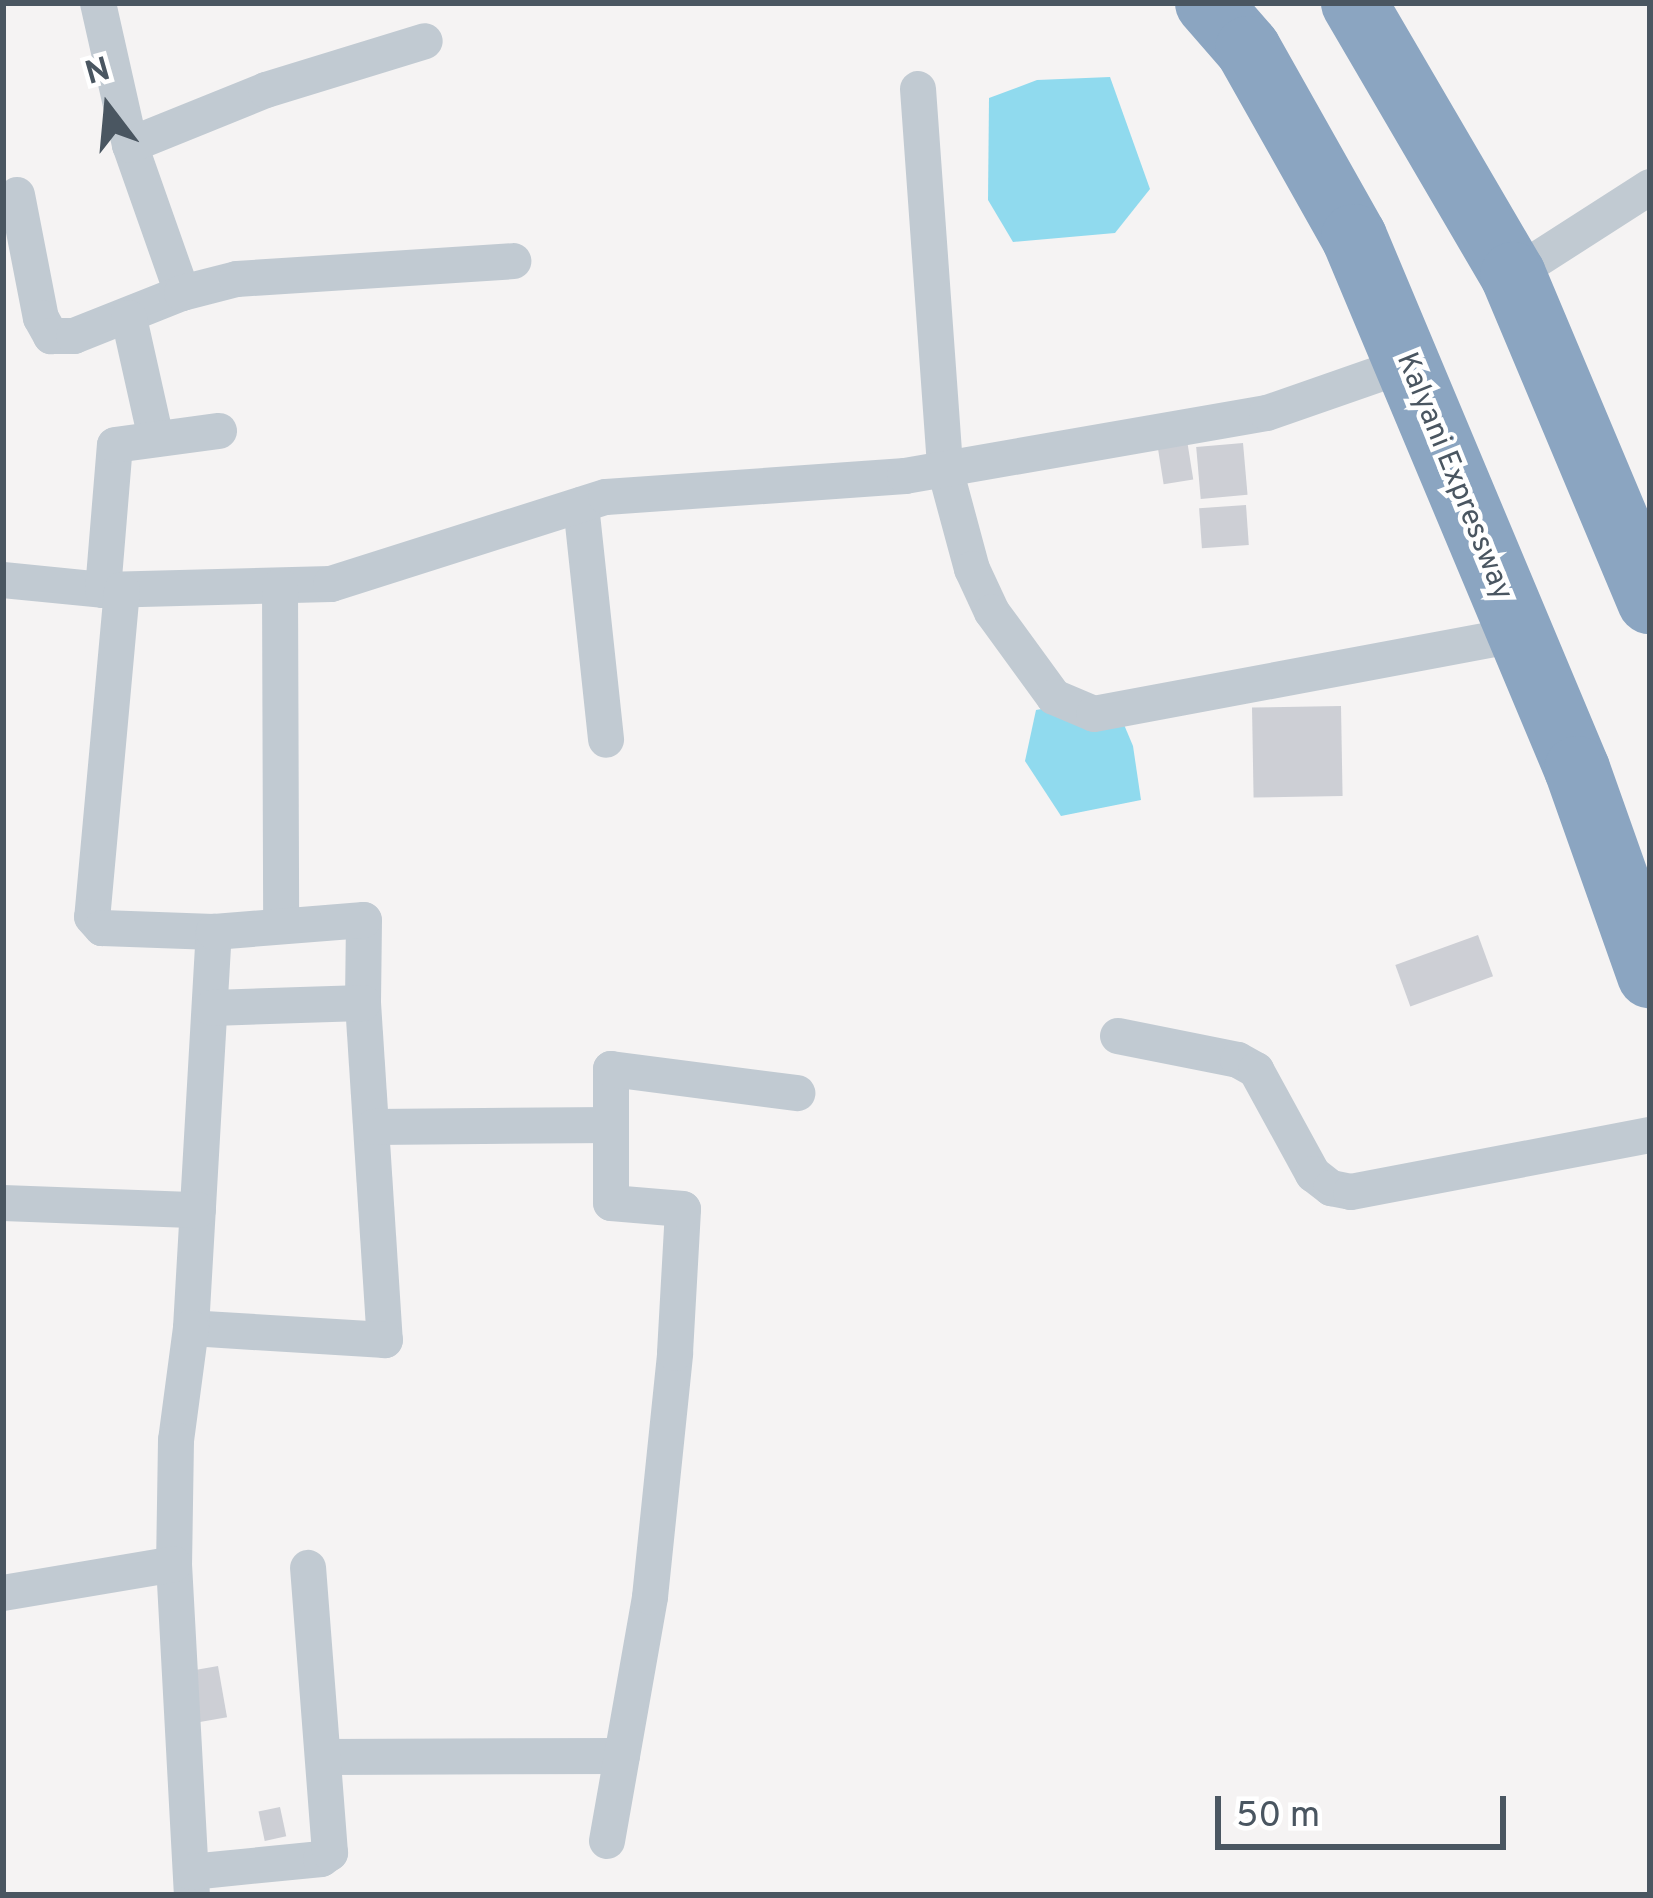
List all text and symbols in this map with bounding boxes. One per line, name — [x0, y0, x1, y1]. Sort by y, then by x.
north arrow — [48, 48, 168, 168]
text: N — [81, 50, 115, 97]
street label: Kalyani Expressway — [1387, 348, 1519, 606]
scale bar — [1221, 1772, 1512, 1846]
text: 50 m — [1236, 1794, 1320, 1840]

